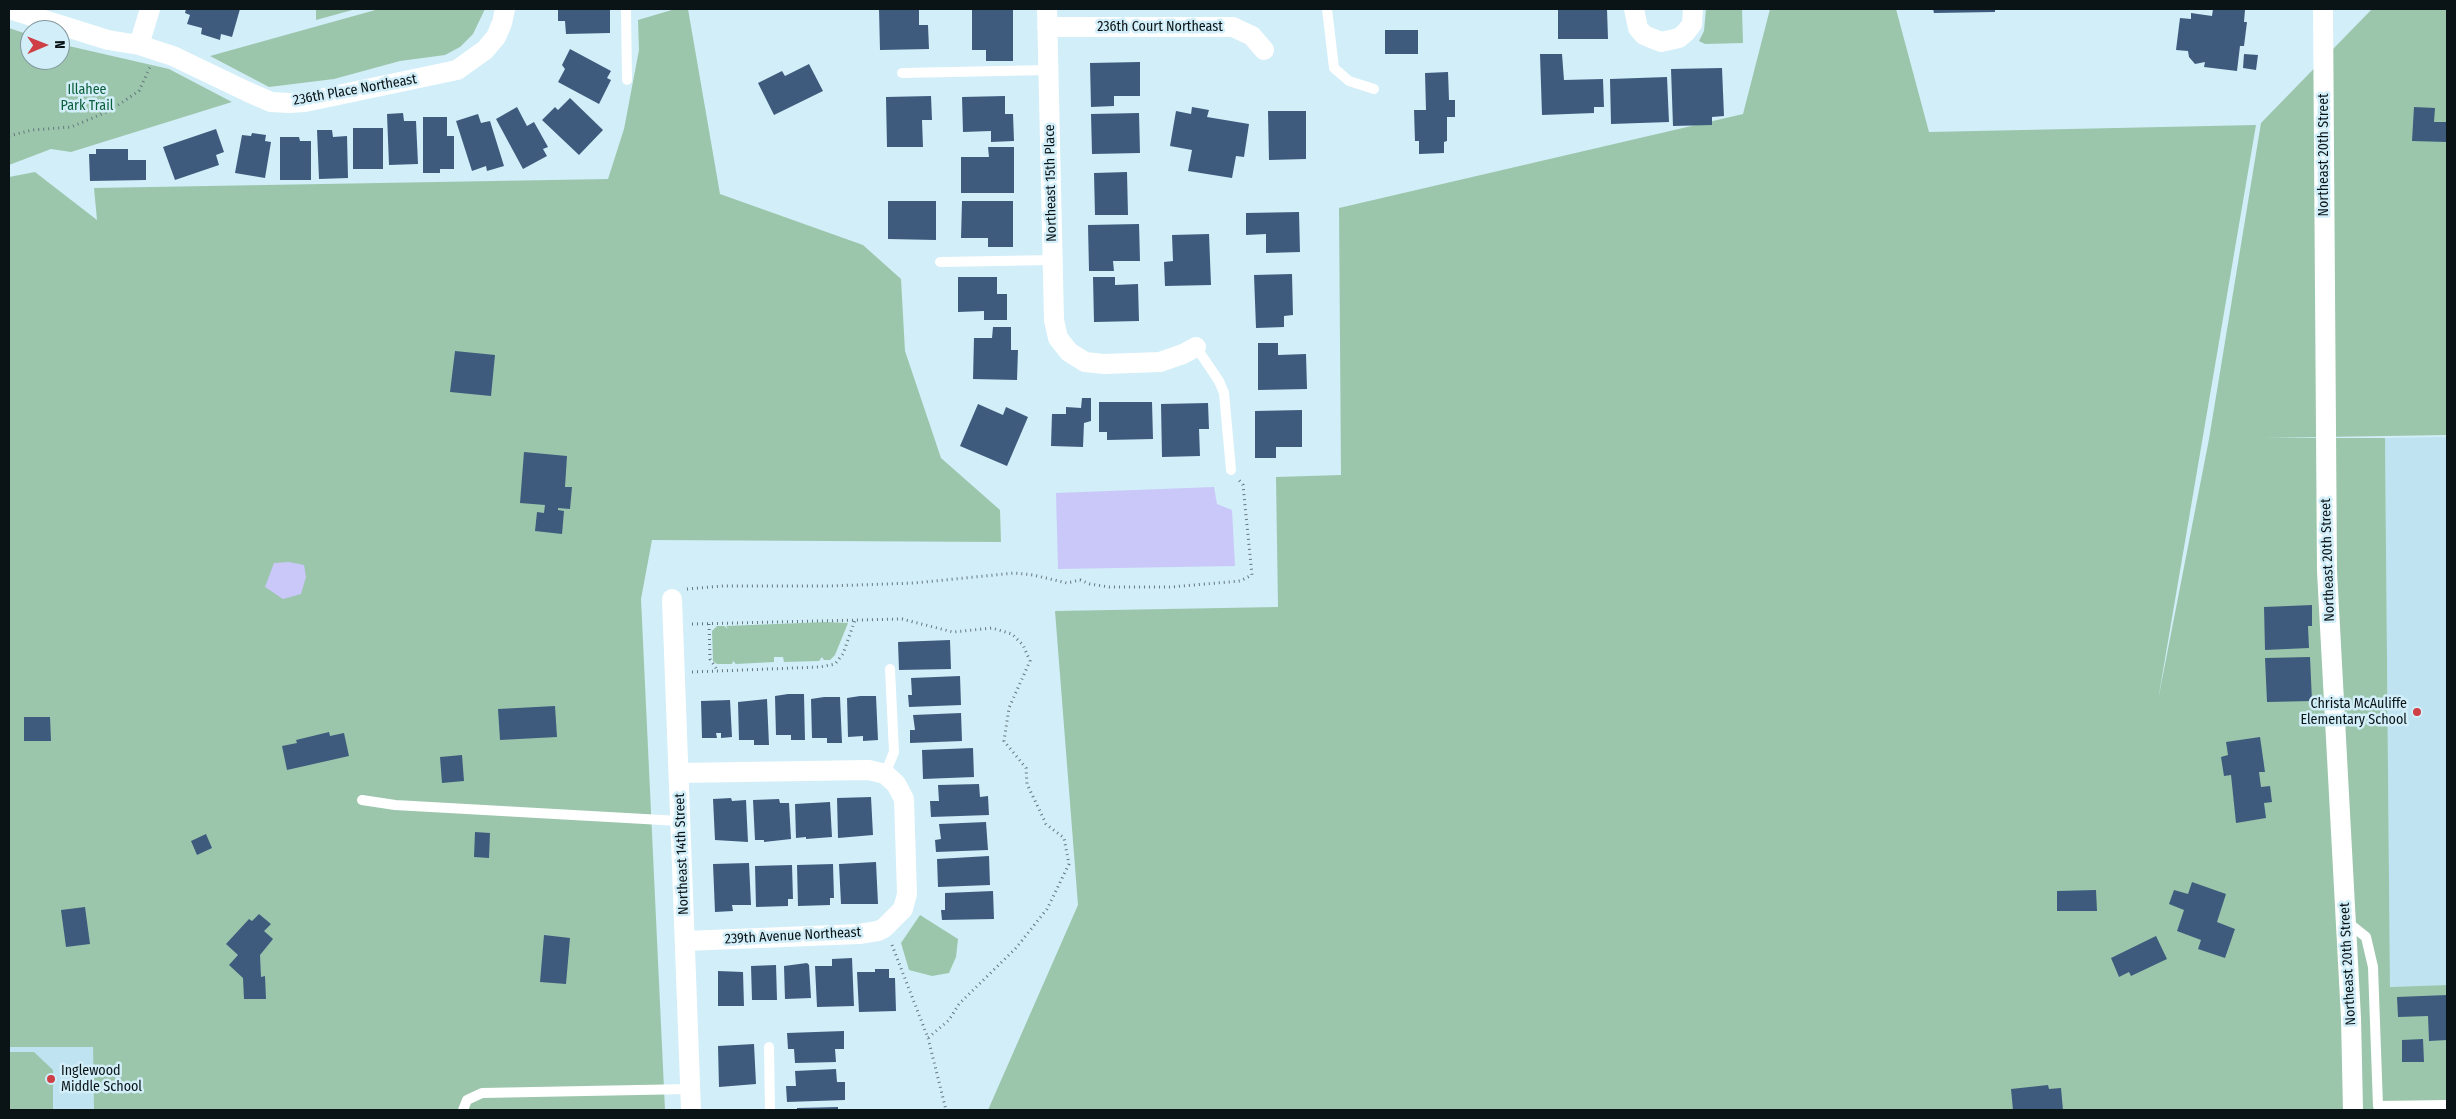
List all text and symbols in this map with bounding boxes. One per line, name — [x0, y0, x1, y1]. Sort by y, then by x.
street label: 236th Court Northeast — [1097, 19, 1223, 35]
north arrow — [20, 20, 70, 70]
text: N — [51, 40, 68, 49]
street label: 236th Place Northeast — [292, 71, 418, 109]
park label: Illahee Park Trail — [61, 82, 113, 114]
street label: Northeast 20th Street — [2316, 93, 2332, 217]
street label: Northeast 15th Place — [1042, 124, 1060, 242]
street label: Northeast 20th Street — [2317, 498, 2339, 622]
place label: Christa McAuliffe Elementary School — [2300, 696, 2407, 729]
marker: Christa McAuliffe Elementary School — [2411, 706, 2423, 718]
street label: Northeast 14th Street — [671, 793, 693, 915]
street label: Northeast 20th Street — [2336, 902, 2360, 1026]
street label: 239th Avenue Northeast — [724, 924, 862, 948]
place label: Inglewood Middle School — [61, 1063, 142, 1096]
marker: Inglewood Middle School — [45, 1073, 57, 1085]

